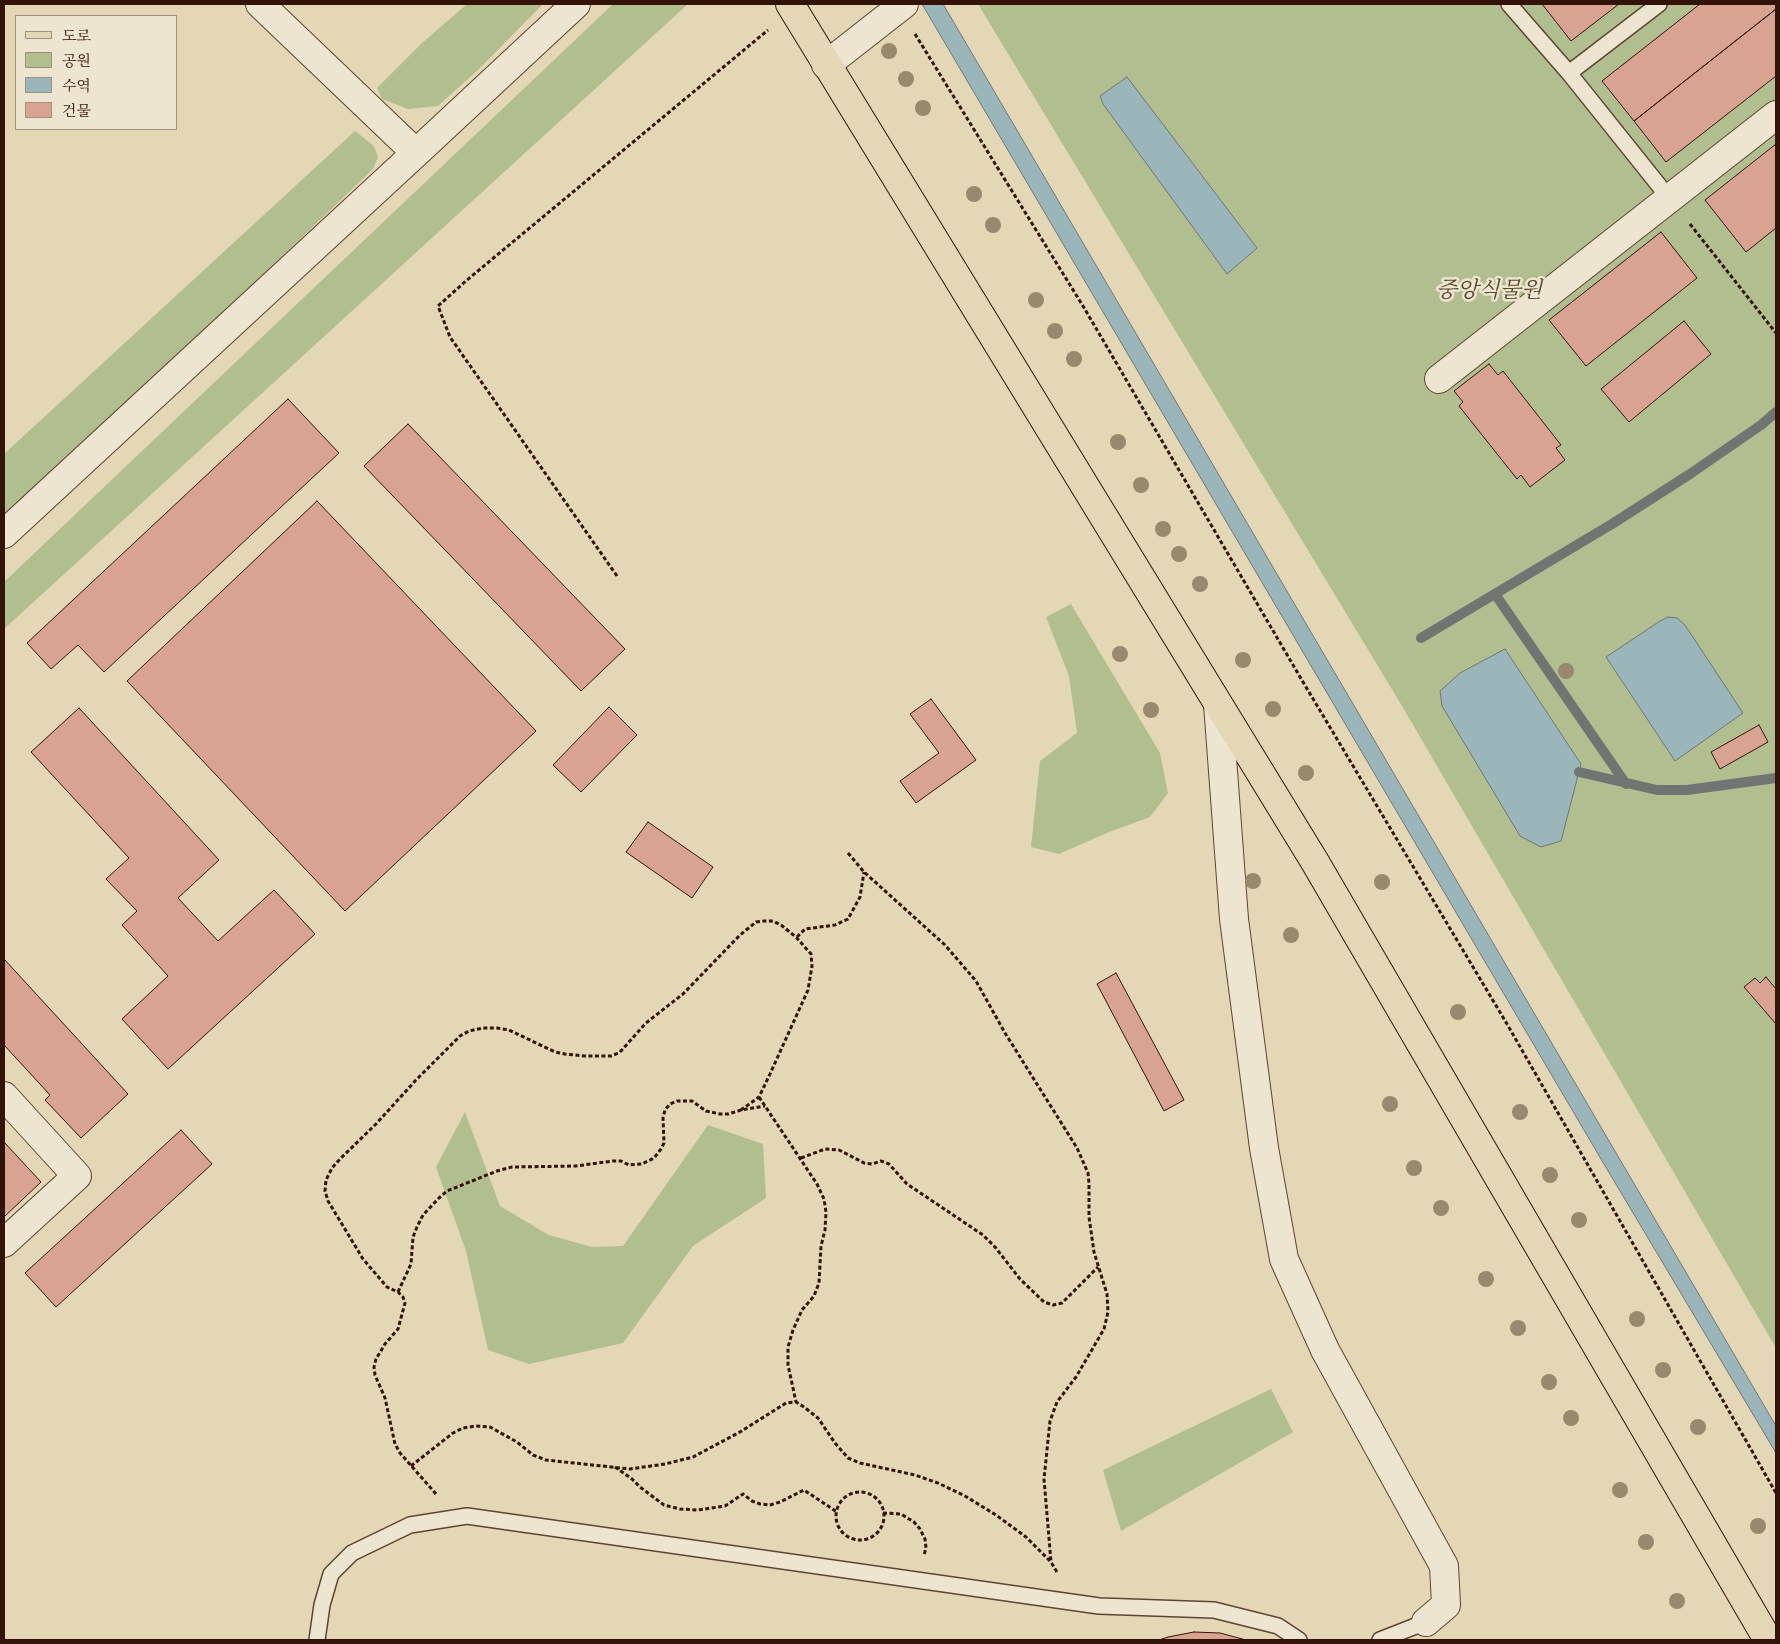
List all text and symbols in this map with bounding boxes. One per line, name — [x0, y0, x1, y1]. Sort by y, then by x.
legend — [15, 15, 178, 130]
text: 도로 — [62, 26, 91, 45]
text: 공원 — [62, 51, 91, 70]
text: 수역 — [62, 76, 91, 95]
text: 건물 — [62, 101, 91, 120]
park label: 중앙식물원 — [1436, 278, 1542, 304]

